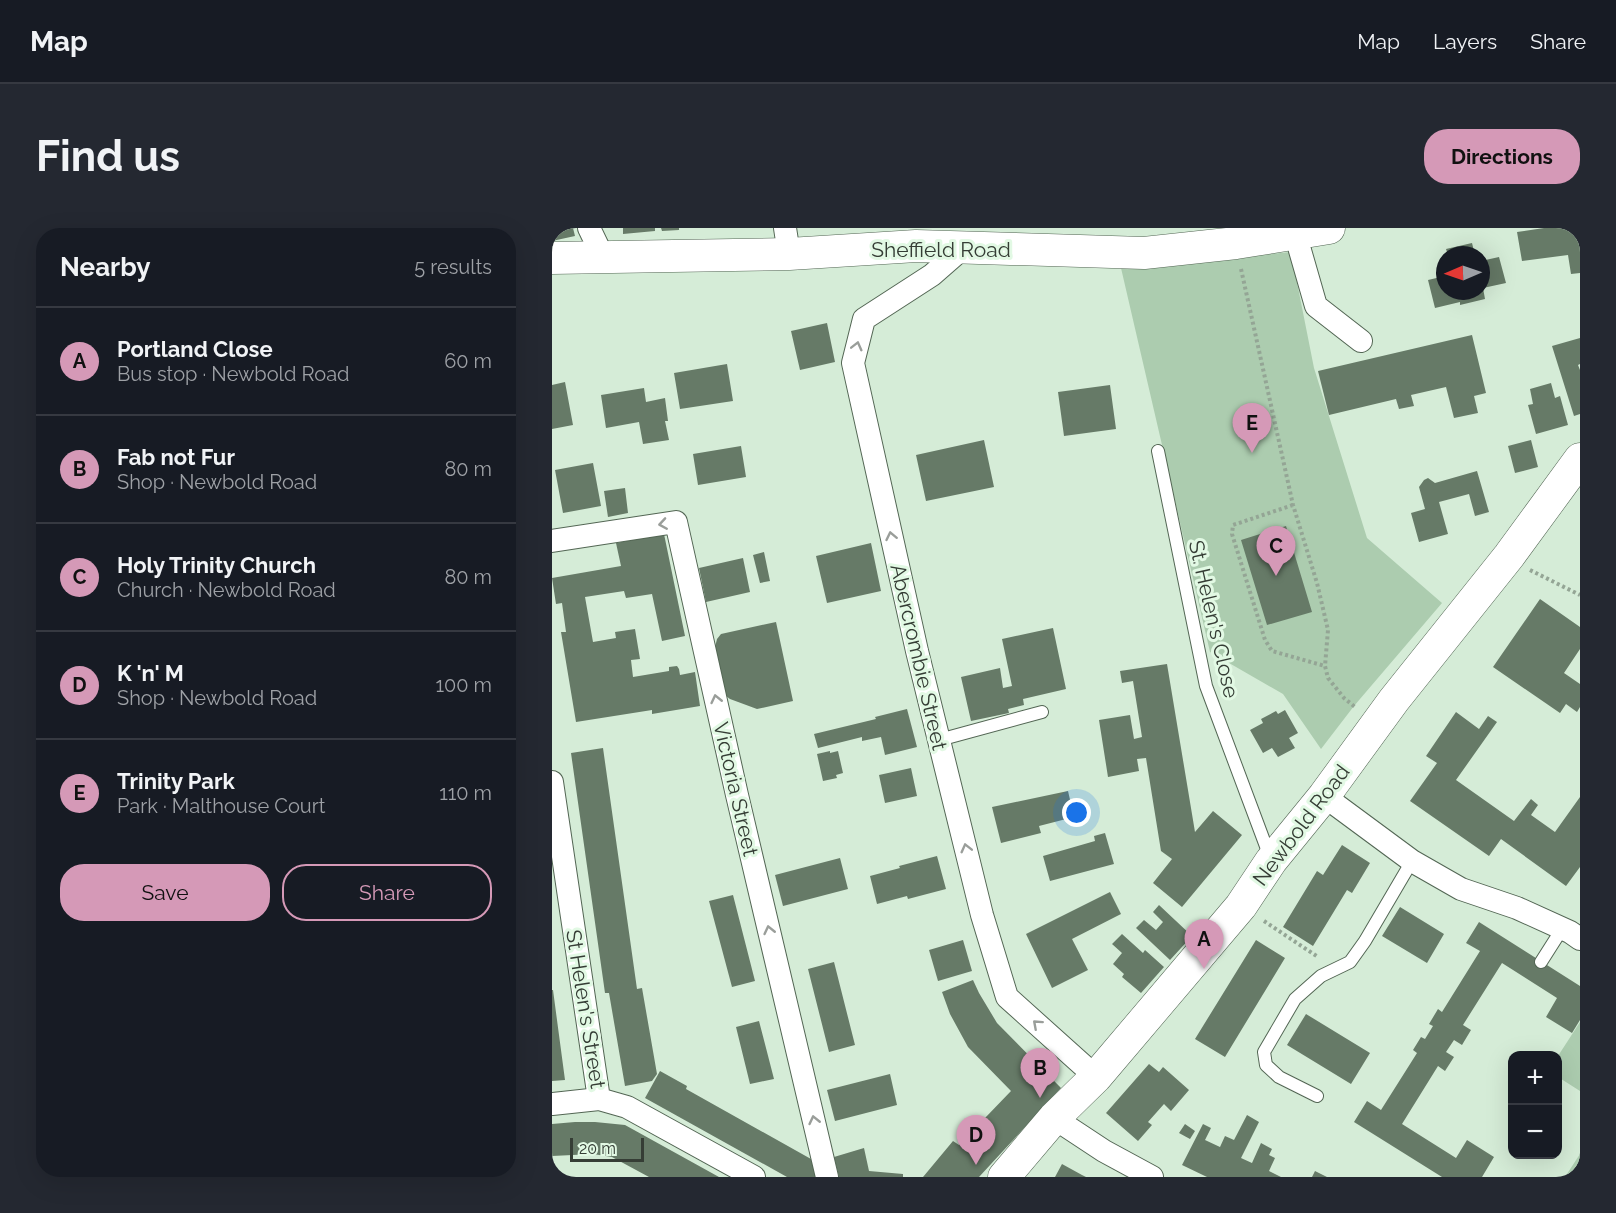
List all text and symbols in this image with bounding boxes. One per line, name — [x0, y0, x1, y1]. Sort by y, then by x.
text: Map — [30, 25, 88, 58]
text: Map — [1357, 29, 1400, 54]
text: Layers — [1433, 29, 1497, 54]
text: Share — [1530, 29, 1586, 54]
button: Directions — [1424, 129, 1580, 184]
text: Find us — [36, 132, 180, 181]
street label: Sheffield Road — [871, 237, 1011, 262]
north arrow — [1436, 246, 1490, 300]
text: Nearby — [60, 252, 150, 282]
text: 5 results — [414, 255, 492, 279]
text: Portland Close — [117, 336, 273, 362]
one-way arrow — [850, 341, 863, 351]
text: A — [73, 349, 86, 373]
text: 60 m — [444, 349, 492, 373]
text: Bus stop · Newbold Road — [117, 362, 350, 386]
pin: E — [1232, 404, 1272, 453]
text: Fab not Fur — [117, 444, 235, 470]
text: B — [73, 457, 86, 481]
text: 80 m — [444, 457, 492, 481]
text: Shop · Newbold Road — [117, 470, 317, 494]
one-way arrow — [658, 517, 668, 530]
pin: C — [1256, 526, 1296, 576]
one-way arrow — [885, 531, 898, 541]
street label: St. Helen's Close — [1184, 538, 1244, 700]
text: Holy Trinity Church — [117, 552, 316, 578]
street label: Abercrombie Street — [885, 561, 953, 753]
text: C — [73, 565, 86, 589]
text: 80 m — [444, 565, 492, 589]
text: Church · Newbold Road — [117, 578, 336, 602]
text: K 'n' M — [117, 660, 184, 686]
text: D — [72, 673, 87, 697]
text: 100 m — [435, 673, 492, 697]
text: Shop · Newbold Road — [117, 686, 317, 710]
one-way arrow — [710, 695, 723, 705]
street label: Victoria Street — [708, 720, 764, 858]
street label: Newbold Road — [1247, 760, 1355, 890]
text: Trinity Park — [117, 768, 235, 794]
text: E — [73, 781, 86, 805]
text: 110 m — [439, 781, 492, 805]
text: Park · Malthouse Court — [117, 794, 325, 818]
your location — [1062, 798, 1091, 827]
one-way arrow — [960, 843, 973, 853]
button: Save — [60, 864, 270, 921]
button: Share — [282, 864, 492, 921]
pin: A — [1184, 920, 1224, 969]
one-way arrow — [764, 925, 777, 935]
street label: St Helen's Street — [561, 928, 611, 1090]
one-way arrow — [1034, 1020, 1044, 1031]
pin: B — [1020, 1048, 1060, 1098]
map controls — [1508, 1051, 1562, 1159]
button: + — [1508, 1051, 1562, 1105]
button: − — [1508, 1105, 1562, 1159]
one-way arrow — [808, 1115, 821, 1125]
pin: D — [956, 1116, 996, 1165]
scale bar — [570, 1135, 644, 1162]
text: 20 m — [579, 1139, 616, 1158]

